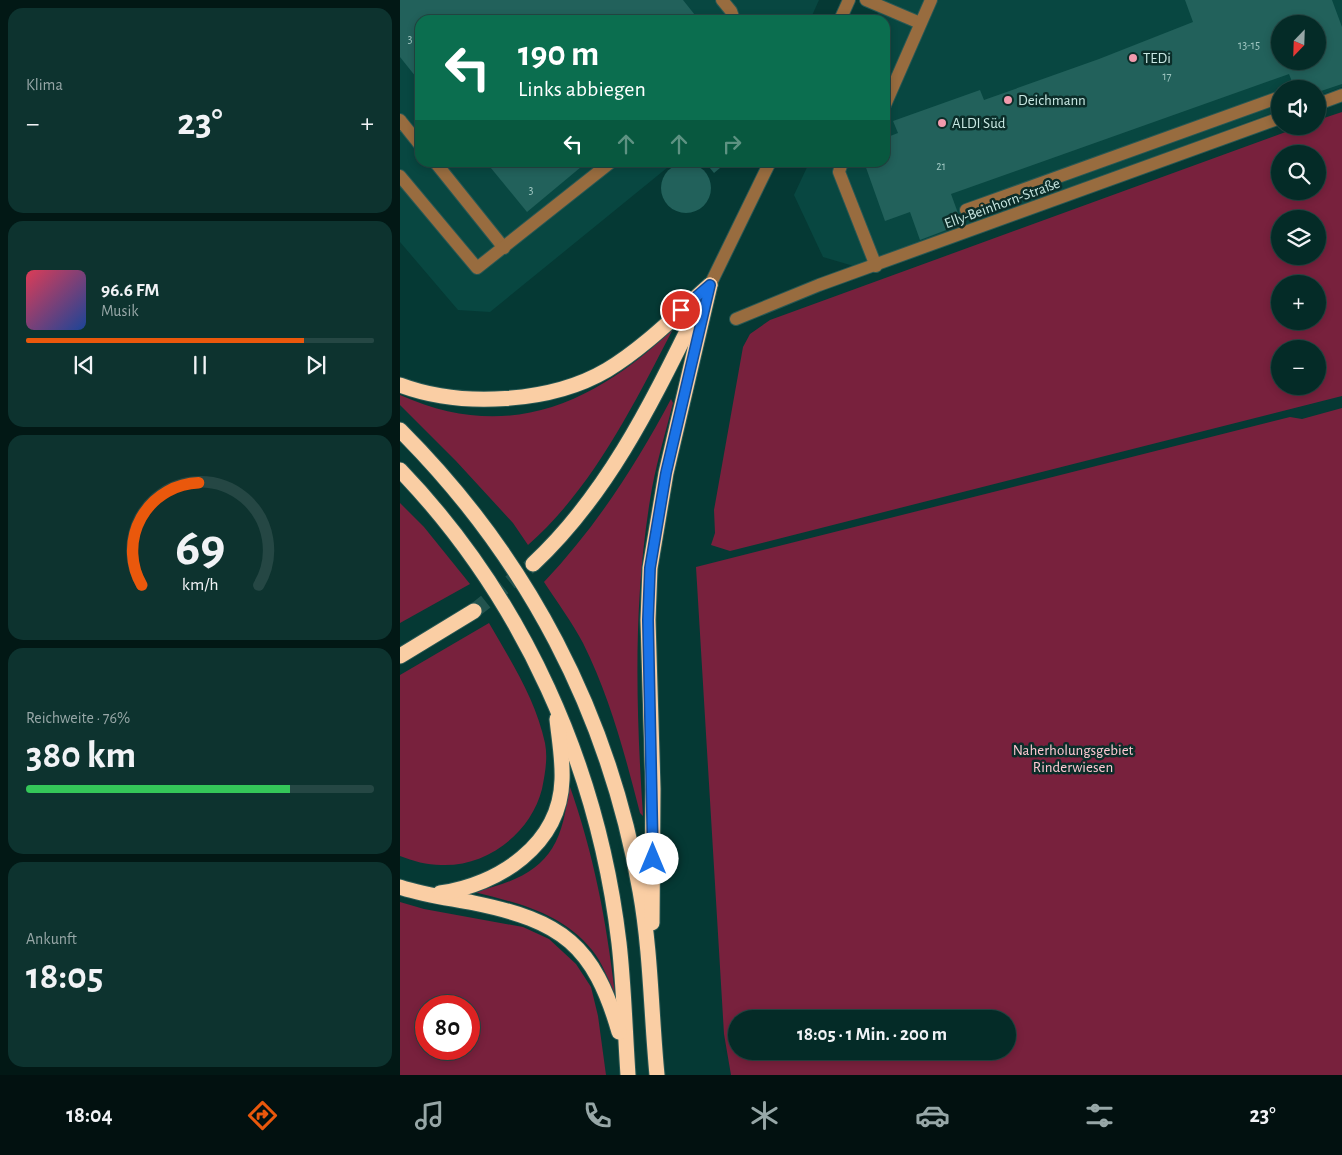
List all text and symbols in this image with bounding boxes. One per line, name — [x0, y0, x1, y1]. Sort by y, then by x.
north arrow — [1271, 15, 1326, 70]
map controls — [1271, 15, 1326, 395]
house number: 3 — [408, 33, 413, 45]
icon: left — [435, 35, 500, 100]
text: 190 m — [518, 37, 599, 72]
house number: 13-15 — [1238, 39, 1260, 51]
place label: TEDi — [1143, 51, 1171, 66]
marker: TEDi — [1127, 52, 1139, 64]
house number: 17 — [1162, 70, 1172, 82]
text: Klima — [26, 77, 63, 93]
text: Links abbiegen — [518, 78, 646, 100]
button: sound — [1271, 80, 1326, 135]
place label: Deichmann — [1018, 93, 1086, 108]
marker: Deichmann — [1002, 94, 1014, 106]
text: 23° — [177, 104, 223, 142]
text: − — [26, 110, 39, 138]
text: + — [361, 110, 374, 138]
place label: ALDI Süd — [952, 116, 1006, 131]
marker: ALDI Süd — [936, 117, 948, 129]
icon: left — [559, 130, 587, 158]
icon: ahead — [612, 130, 640, 158]
icon: ahead — [665, 130, 693, 158]
icon: right — [718, 130, 746, 158]
button: search — [1271, 145, 1326, 200]
house number: 21 — [936, 160, 946, 172]
street label: Elly-Beinhorn-Straße — [942, 176, 1062, 231]
house number: 3 — [529, 184, 534, 196]
button: layers — [1271, 210, 1326, 265]
button: + — [1271, 275, 1326, 330]
text: 96.6 FM — [101, 281, 159, 300]
pin — [660, 289, 702, 331]
icon: arrive — [667, 296, 695, 324]
text: Musik — [101, 303, 139, 319]
button: − — [1271, 340, 1326, 395]
icon: previous — [70, 351, 98, 379]
icon: pause — [186, 351, 214, 379]
icon: next — [302, 351, 330, 379]
text: 69 — [175, 522, 225, 574]
text: km/h — [182, 576, 218, 594]
text: Reichweite · 76% — [26, 710, 130, 726]
text: 380 km — [26, 737, 136, 775]
park label: Naherholungsgebiet Rinderwiesen — [1013, 743, 1134, 775]
position arrow — [626, 832, 678, 884]
text: Ankunft — [26, 931, 77, 947]
text: 18:05 — [26, 958, 103, 996]
speed limit sign: 80 — [415, 995, 480, 1060]
text: 18:05 · 1 Min. · 200 m — [797, 1025, 947, 1044]
icon: directions — [245, 1098, 280, 1133]
icon: music — [412, 1098, 447, 1133]
icon: phone — [580, 1098, 615, 1133]
icon: climate — [747, 1098, 782, 1133]
icon: car — [915, 1098, 950, 1133]
icon: filters — [1082, 1098, 1117, 1133]
text: 18:04 — [66, 1104, 113, 1126]
text: 23° — [1249, 1104, 1276, 1126]

